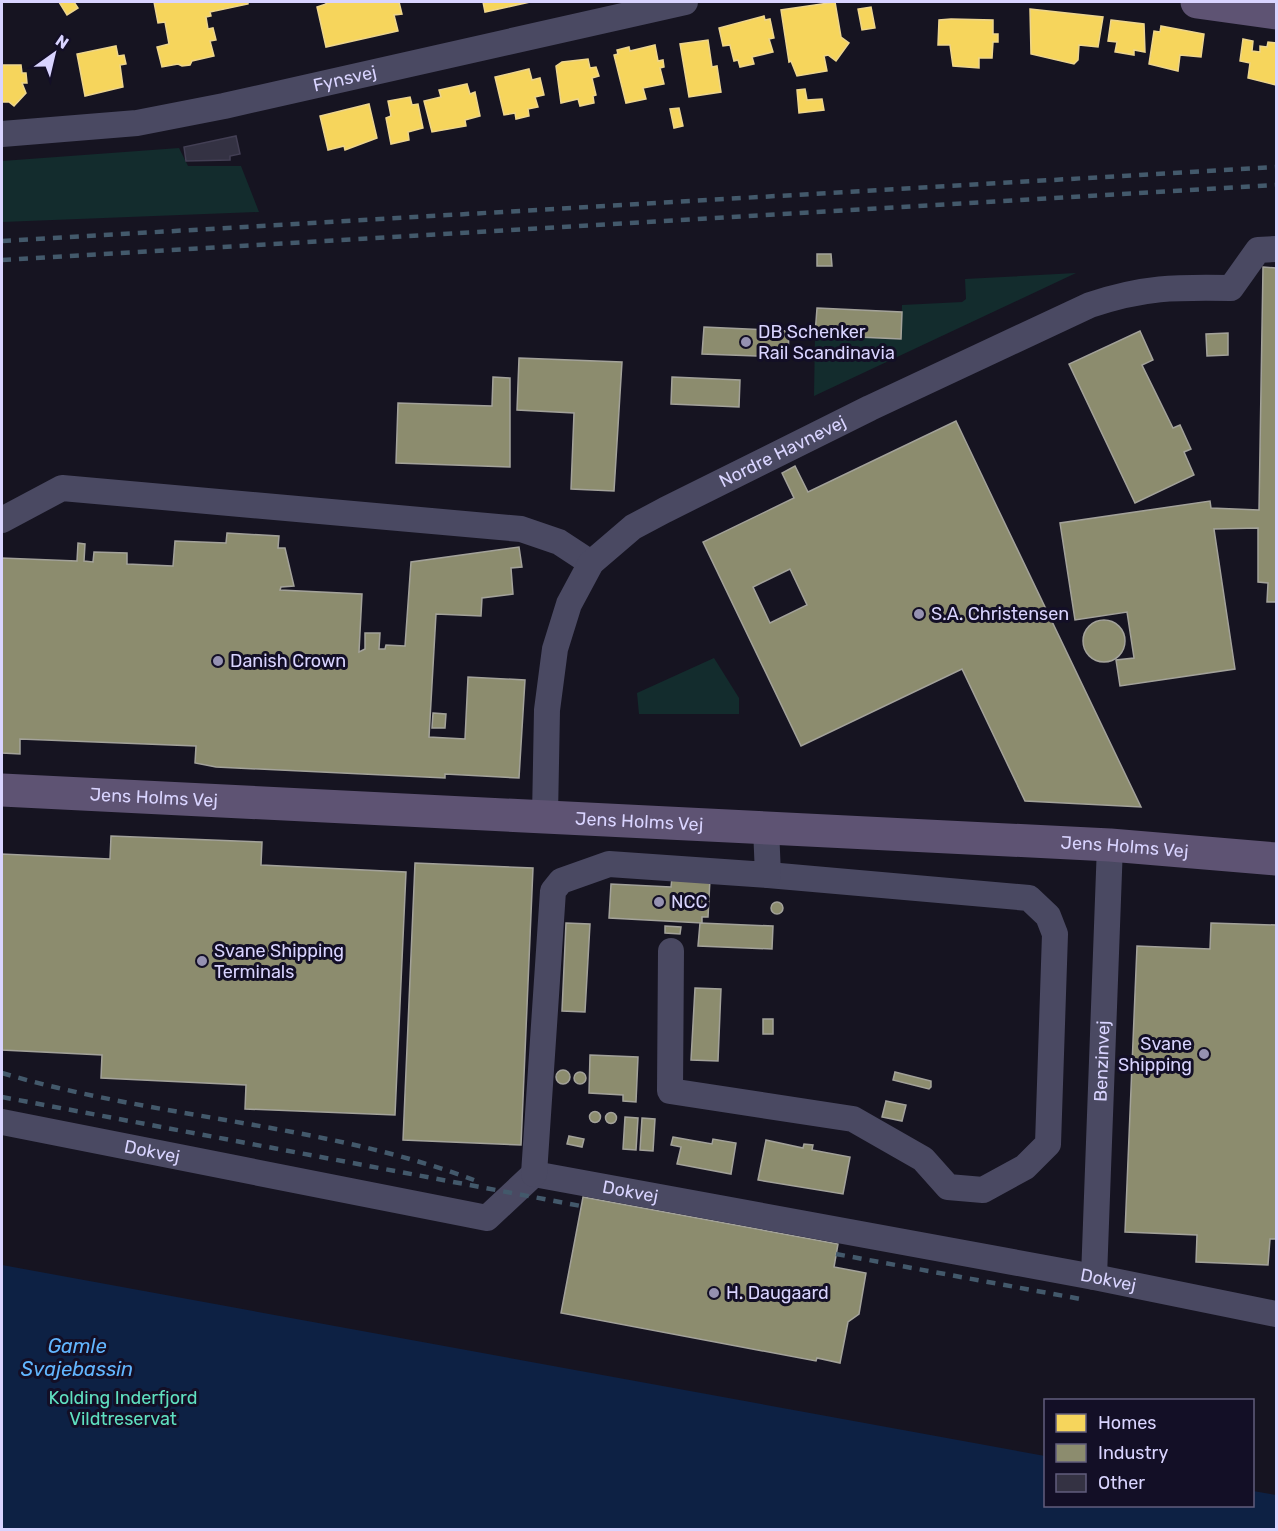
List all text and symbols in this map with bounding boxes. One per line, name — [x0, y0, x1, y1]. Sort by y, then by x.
north arrow — [24, 24, 84, 84]
text: N — [52, 31, 72, 53]
street label: Fynsvej — [311, 61, 379, 97]
place label: DB Schenker Rail Scandinavia — [758, 321, 895, 364]
marker: DB Schenker Rail Scandinavia — [739, 335, 753, 349]
street label: Nordre Havnevej — [715, 411, 850, 492]
place label: S.A. Christensen — [931, 603, 1069, 625]
marker: S.A. Christensen — [912, 607, 926, 621]
place label: Danish Crown — [230, 650, 346, 672]
marker: Danish Crown — [211, 654, 225, 668]
street label: Jens Holms Vej — [89, 783, 218, 812]
street label: Jens Holms Vej — [575, 807, 704, 836]
street label: Jens Holms Vej — [1060, 832, 1189, 863]
place label: NCC — [671, 891, 708, 913]
marker: NCC — [652, 895, 666, 909]
place label: Svane Shipping Terminals — [214, 940, 344, 983]
marker: Svane Shipping Terminals — [195, 954, 209, 968]
street label: Benzinvej — [1089, 1020, 1114, 1102]
place label: Svane Shipping — [1118, 1033, 1192, 1076]
marker: Svane Shipping — [1197, 1047, 1211, 1061]
street label: Dokvej — [122, 1135, 182, 1168]
street label: Dokvej — [601, 1176, 660, 1208]
street label: Dokvej — [1079, 1264, 1138, 1296]
place label: H. Daugaard — [726, 1282, 829, 1304]
marker: H. Daugaard — [707, 1286, 721, 1300]
water label: Gamle Svajebassin — [21, 1334, 133, 1381]
park label: Kolding Inderfjord Vildtreservat — [49, 1387, 197, 1430]
legend — [1044, 1399, 1254, 1507]
text: Homes — [1098, 1412, 1156, 1434]
text: Industry — [1098, 1442, 1168, 1464]
text: Other — [1098, 1472, 1145, 1494]

